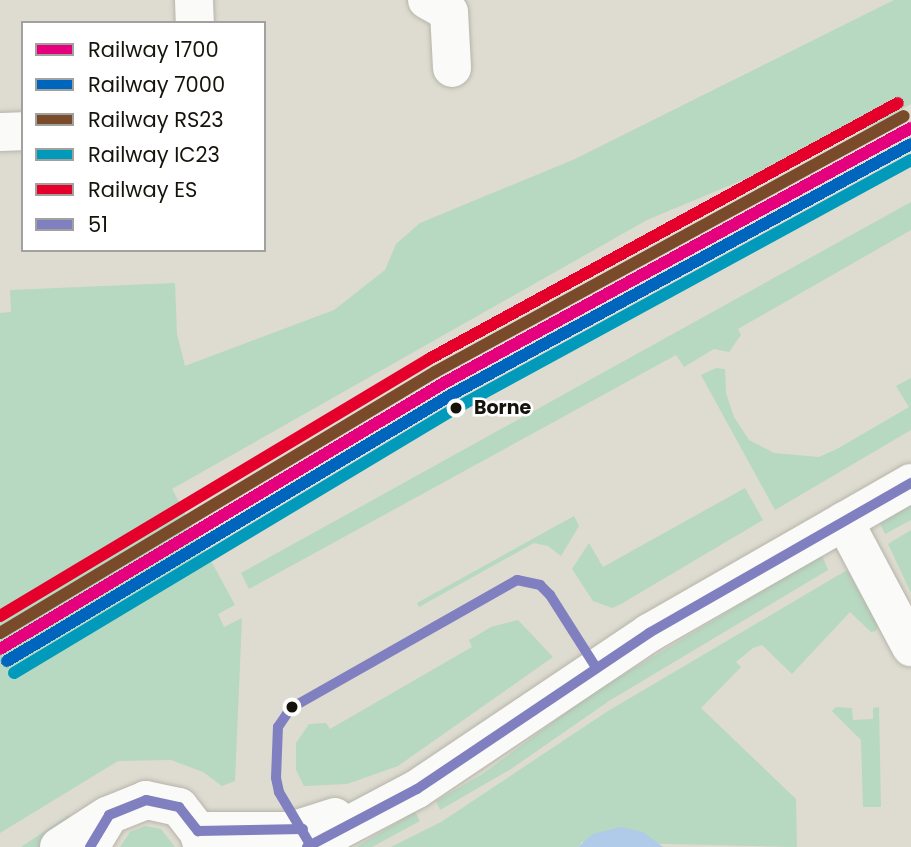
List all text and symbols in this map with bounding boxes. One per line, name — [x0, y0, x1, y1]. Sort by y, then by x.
legend — [21, 21, 266, 252]
text: Railway 1700 — [88, 35, 219, 64]
text: Railway 7000 — [88, 70, 225, 99]
text: Railway RS23 — [88, 105, 224, 134]
text: Railway IC23 — [88, 140, 220, 169]
text: Railway ES — [88, 175, 197, 204]
text: 51 — [88, 210, 108, 239]
marker: Borne — [444, 396, 468, 420]
place label: Borne — [474, 397, 531, 419]
unlabelled marker — [285, 700, 299, 714]

